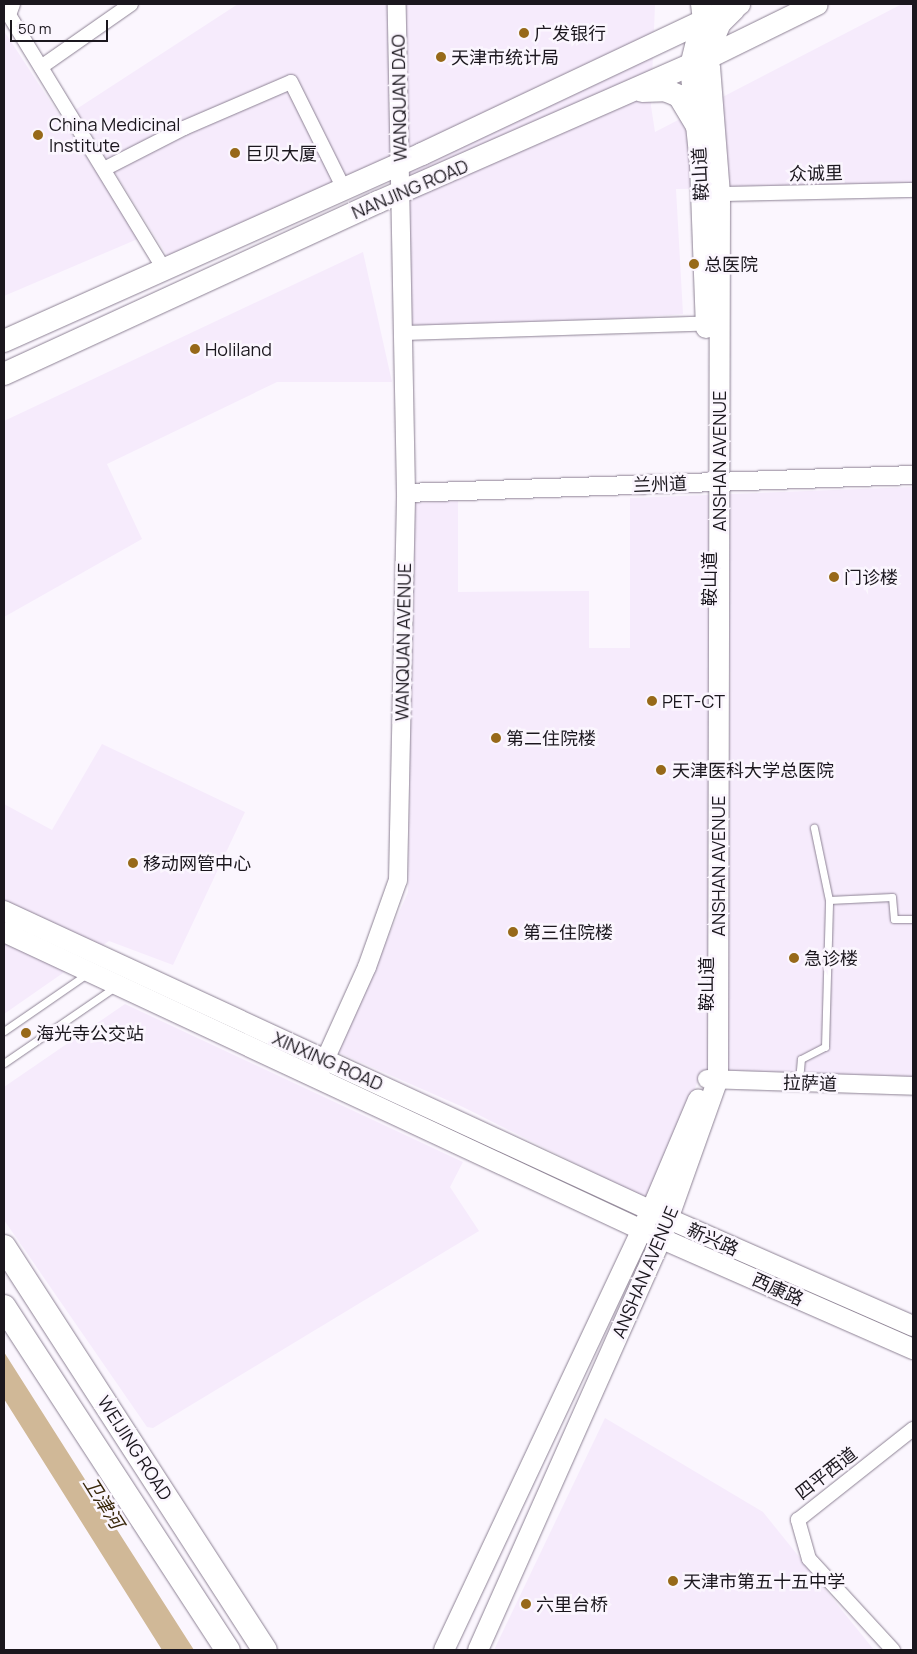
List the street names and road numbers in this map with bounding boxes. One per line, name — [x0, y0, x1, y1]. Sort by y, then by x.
street label: WANQUAN DAO — [387, 34, 411, 162]
street label: 鞍山道 — [688, 146, 712, 202]
street label: NANJING ROAD — [348, 155, 472, 223]
street label: 众诚里 — [789, 162, 843, 184]
street label: ANSHAN AVENUE — [708, 391, 730, 531]
street label: 兰州道 — [633, 472, 687, 496]
street label: 鞍山道 — [698, 552, 720, 606]
street label: WANQUAN AVENUE — [391, 563, 415, 721]
street label: ANSHAN AVENUE — [707, 796, 729, 936]
street label: 鞍山道 — [695, 957, 717, 1011]
street label: XINXING ROAD — [269, 1027, 387, 1095]
street label: 拉萨道 — [783, 1071, 837, 1095]
street label: ANSHAN AVENUE — [608, 1203, 682, 1341]
street label: 新兴路 — [684, 1218, 742, 1260]
street label: 西康路 — [749, 1268, 807, 1310]
street label: WEIJING ROAD — [93, 1392, 177, 1504]
street label: 四平西道 — [791, 1442, 861, 1504]

